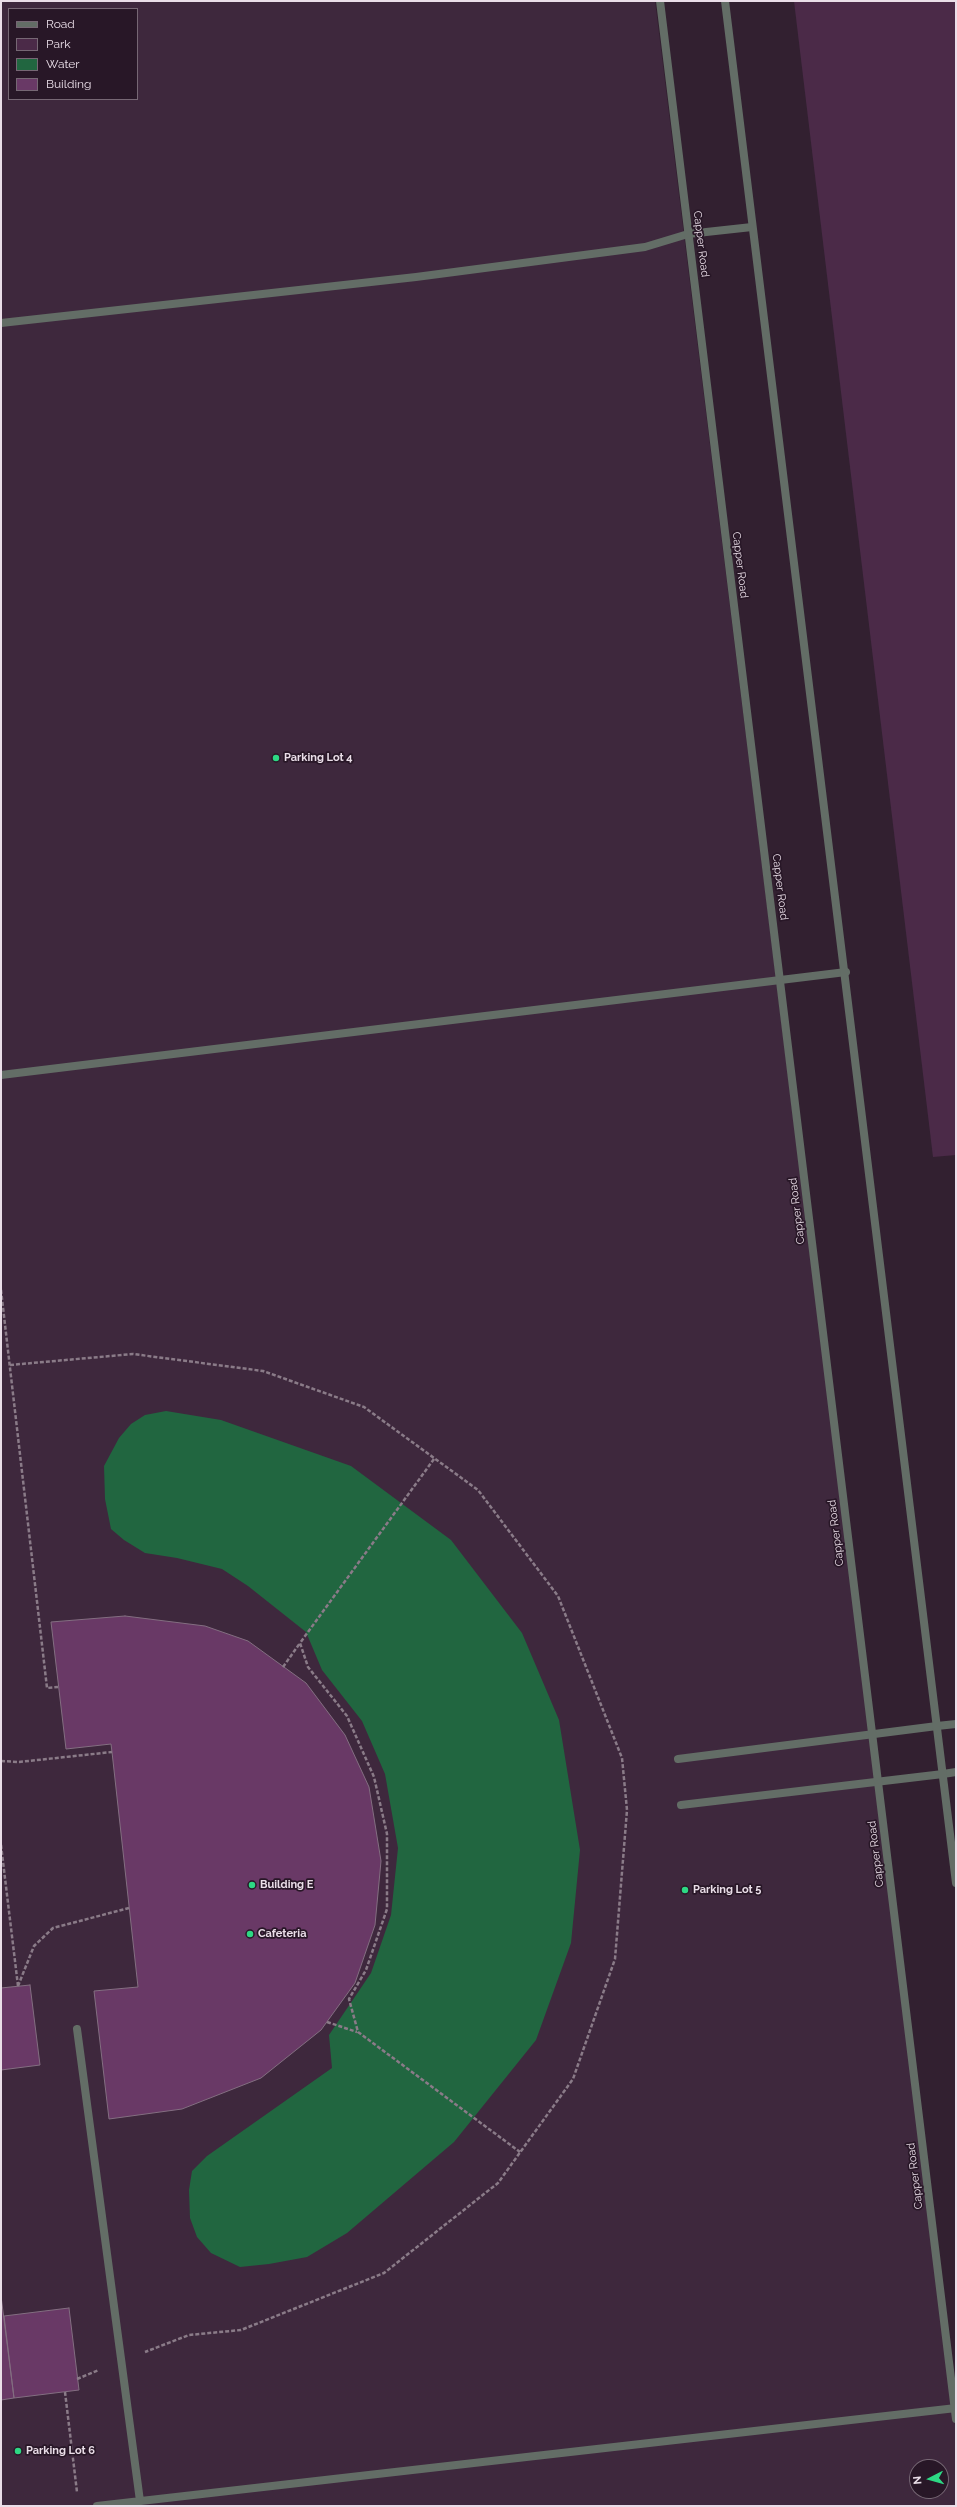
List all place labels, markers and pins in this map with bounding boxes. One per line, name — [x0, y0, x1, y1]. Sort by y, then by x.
place label: Parking Lot 4 — [284, 751, 353, 765]
marker: Parking Lot 4 — [271, 753, 281, 763]
place label: Building E — [260, 1878, 313, 1892]
marker: Building E — [247, 1880, 257, 1890]
place label: Parking Lot 5 — [693, 1883, 761, 1897]
marker: Parking Lot 5 — [680, 1885, 690, 1895]
place label: Cafeteria — [258, 1927, 306, 1941]
marker: Cafeteria — [245, 1929, 255, 1939]
place label: Parking Lot 6 — [26, 2444, 95, 2458]
marker: Parking Lot 6 — [13, 2446, 23, 2456]

